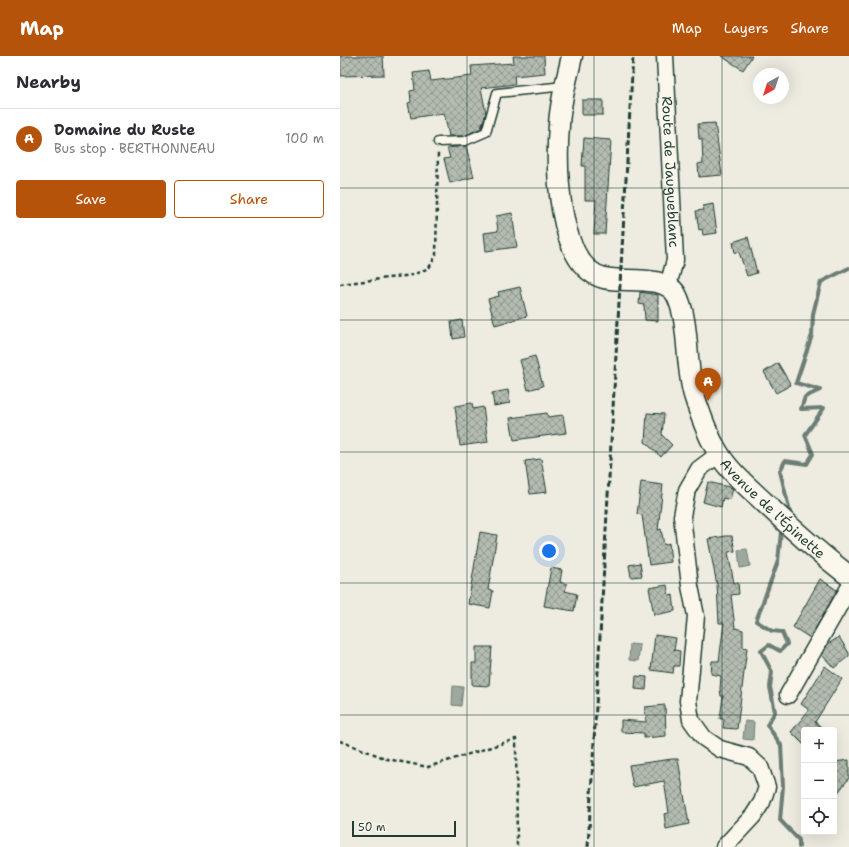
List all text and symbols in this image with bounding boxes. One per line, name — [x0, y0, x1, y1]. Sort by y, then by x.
text: Map — [20, 16, 64, 41]
text: Map — [672, 19, 702, 37]
text: Layers — [724, 19, 768, 37]
text: Share — [790, 19, 829, 37]
north arrow — [753, 68, 789, 104]
text: Nearby — [16, 71, 81, 93]
street label: Route de Jaugueblanc — [658, 96, 683, 248]
text: Domaine du Ruste — [54, 120, 195, 140]
text: A — [24, 130, 34, 147]
text: 100 m — [285, 130, 324, 147]
text: Bus stop · BERTHONNEAU — [54, 140, 215, 157]
button: Save — [16, 180, 166, 218]
button: Share — [174, 180, 324, 218]
pin: A — [695, 368, 721, 401]
street label: Avenue de l'Épinette — [716, 455, 829, 562]
your location — [539, 541, 559, 561]
map controls — [801, 727, 837, 835]
button: + — [801, 727, 837, 763]
button: − — [801, 763, 837, 799]
button: locate — [801, 799, 837, 835]
scale bar — [352, 819, 456, 838]
text: 50 m — [358, 820, 386, 835]

